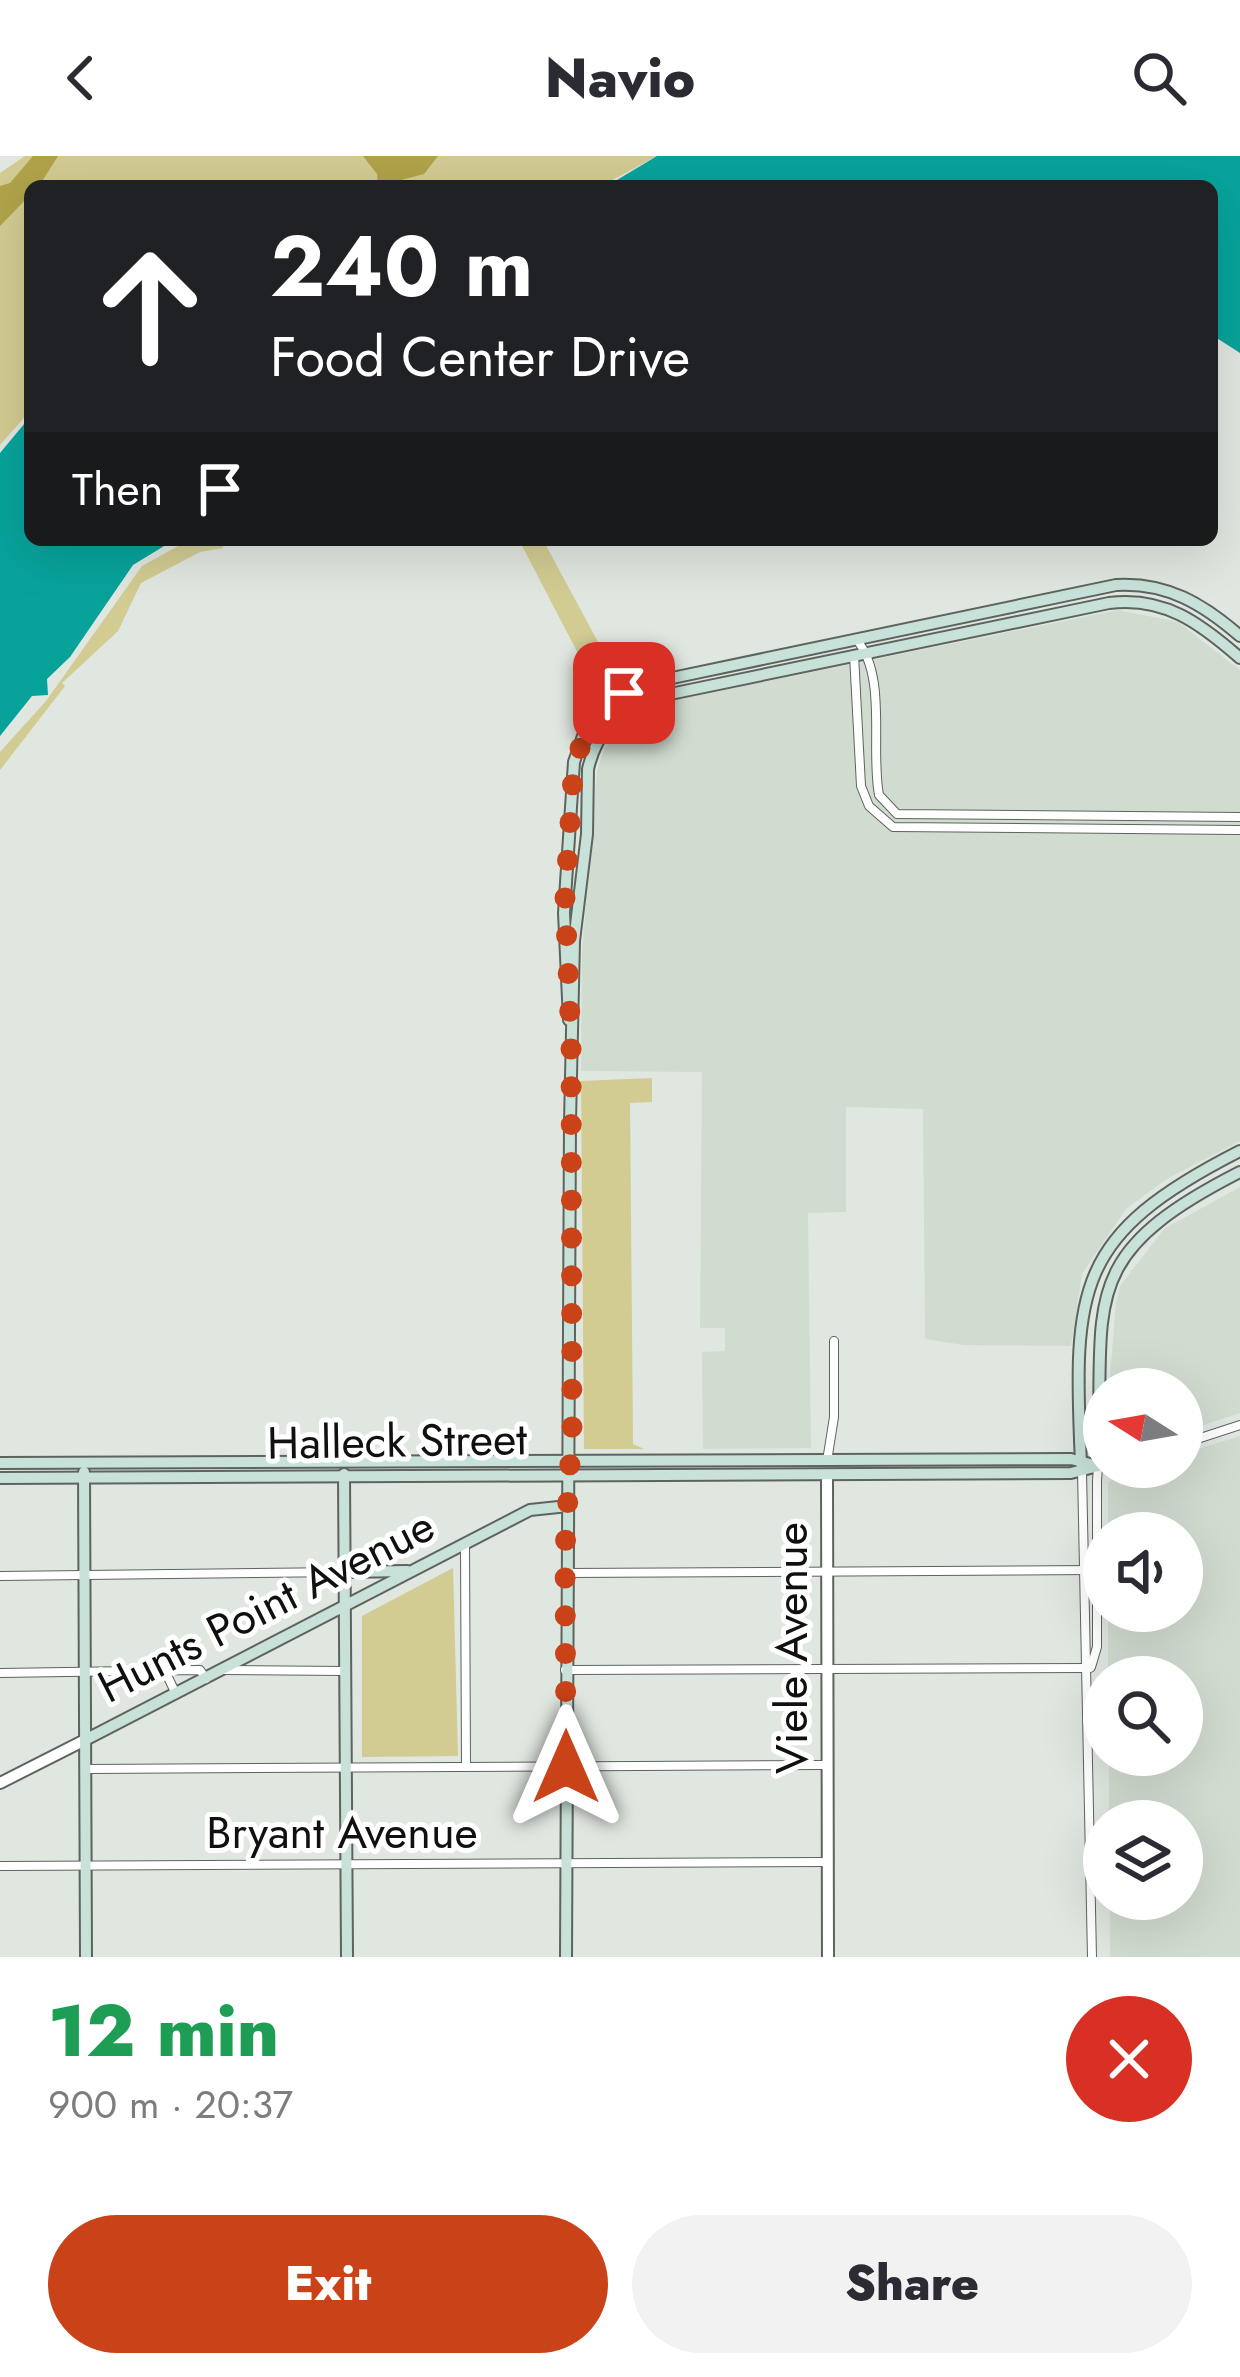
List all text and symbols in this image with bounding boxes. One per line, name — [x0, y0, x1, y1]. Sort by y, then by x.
text: Navio — [545, 39, 695, 117]
icon: back — [48, 45, 114, 111]
icon: search — [1126, 45, 1192, 111]
text: 240 m — [270, 206, 533, 328]
icon: ahead — [72, 228, 228, 384]
text: Food Center Drive — [270, 318, 690, 396]
icon: arrive — [187, 456, 253, 522]
text: Then — [72, 457, 163, 522]
pin — [573, 642, 675, 744]
icon: arrive — [591, 660, 657, 726]
north arrow — [1083, 1368, 1203, 1488]
map controls — [1083, 1368, 1203, 1920]
street label: Halleck Street — [267, 1406, 528, 1476]
street label: Hunts Point Avenue — [87, 1493, 445, 1719]
button: sound — [1083, 1512, 1203, 1632]
street label: Viele Avenue — [759, 1522, 824, 1774]
button: search — [1083, 1656, 1203, 1776]
position arrow — [503, 1704, 629, 1830]
street label: Bryant Avenue — [206, 1800, 478, 1865]
button: layers — [1083, 1800, 1203, 1920]
text: 12 min — [48, 1979, 279, 2083]
button: close — [1066, 1996, 1192, 2122]
text: 900 m · 20:37 — [48, 2076, 293, 2133]
button: Exit — [48, 2215, 608, 2353]
button: Share — [632, 2215, 1192, 2353]

